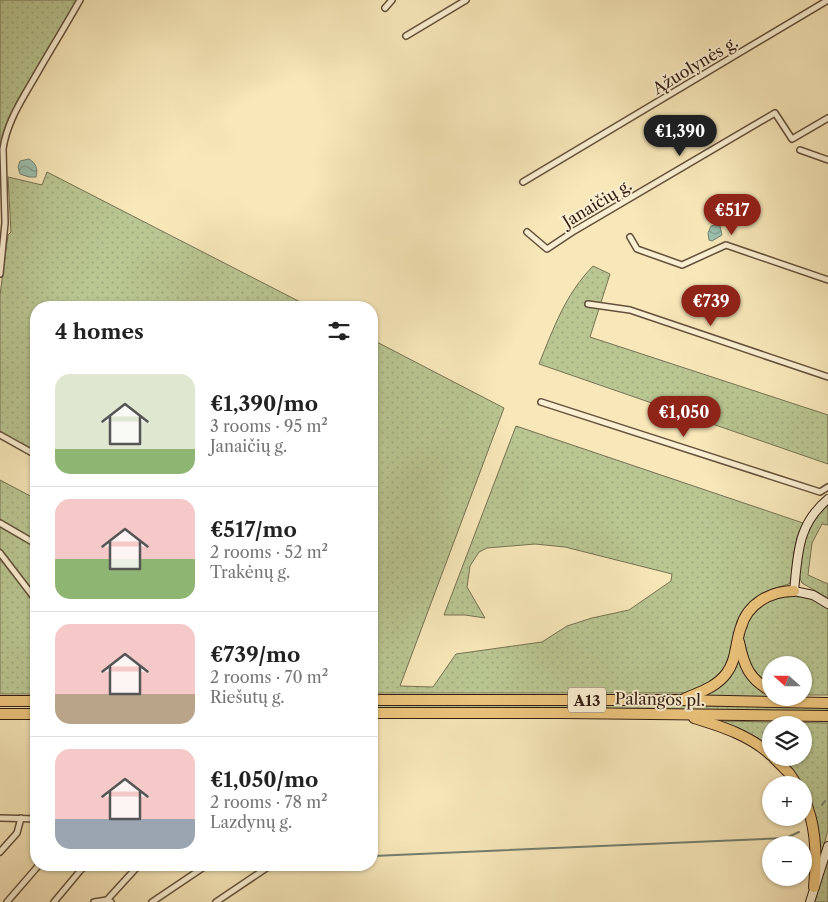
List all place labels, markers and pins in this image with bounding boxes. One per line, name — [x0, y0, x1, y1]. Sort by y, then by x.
pin: €1,390 — [639, 114, 721, 157]
pin: €517 — [702, 194, 762, 236]
pin: €739 — [681, 284, 741, 327]
pin: €1,050 — [643, 396, 725, 438]

